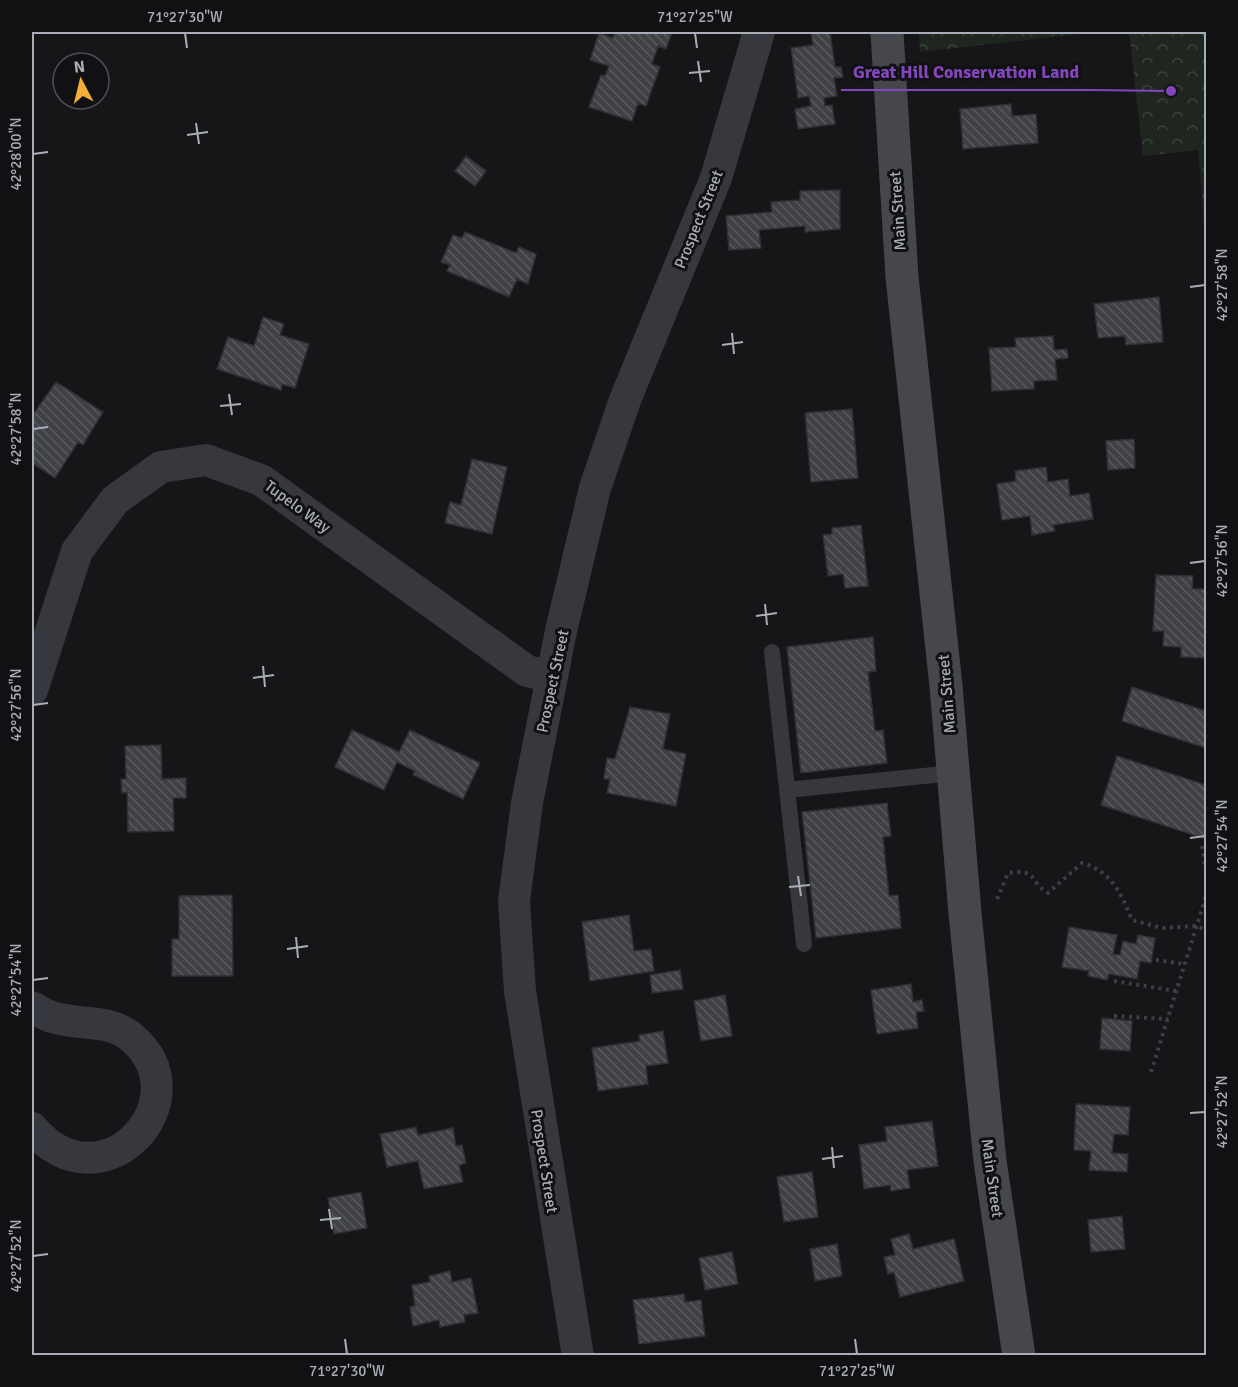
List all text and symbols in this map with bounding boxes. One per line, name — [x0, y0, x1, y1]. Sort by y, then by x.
text: 71°27'30"W — [147, 8, 223, 26]
text: 71°27'25"W — [657, 8, 733, 26]
north arrow — [51, 51, 111, 111]
callout: Great Hill Conservation Land — [841, 54, 1091, 90]
text: N — [73, 57, 86, 78]
text: Great Hill Conservation Land — [853, 61, 1079, 83]
text: 42°28'00"N — [7, 117, 25, 191]
street label: Prospect Street — [670, 167, 728, 272]
street label: Main Street — [885, 170, 911, 251]
text: 42°27'58"N — [1213, 248, 1231, 322]
text: 42°27'58"N — [7, 392, 25, 466]
street label: Tupelo Way — [261, 476, 335, 538]
text: 42°27'56"N — [1213, 524, 1231, 598]
street label: Prospect Street — [532, 628, 574, 734]
street label: Main Street — [934, 653, 960, 734]
text: 42°27'56"N — [7, 668, 25, 742]
text: 42°27'54"N — [1213, 799, 1231, 873]
text: 42°27'54"N — [7, 943, 25, 1017]
text: 42°27'52"N — [1213, 1075, 1231, 1149]
street label: Prospect Street — [526, 1108, 562, 1215]
street label: Main Street — [977, 1137, 1007, 1219]
text: 42°27'52"N — [7, 1219, 25, 1293]
text: 71°27'30"W — [309, 1362, 385, 1380]
text: 71°27'25"W — [819, 1362, 895, 1380]

